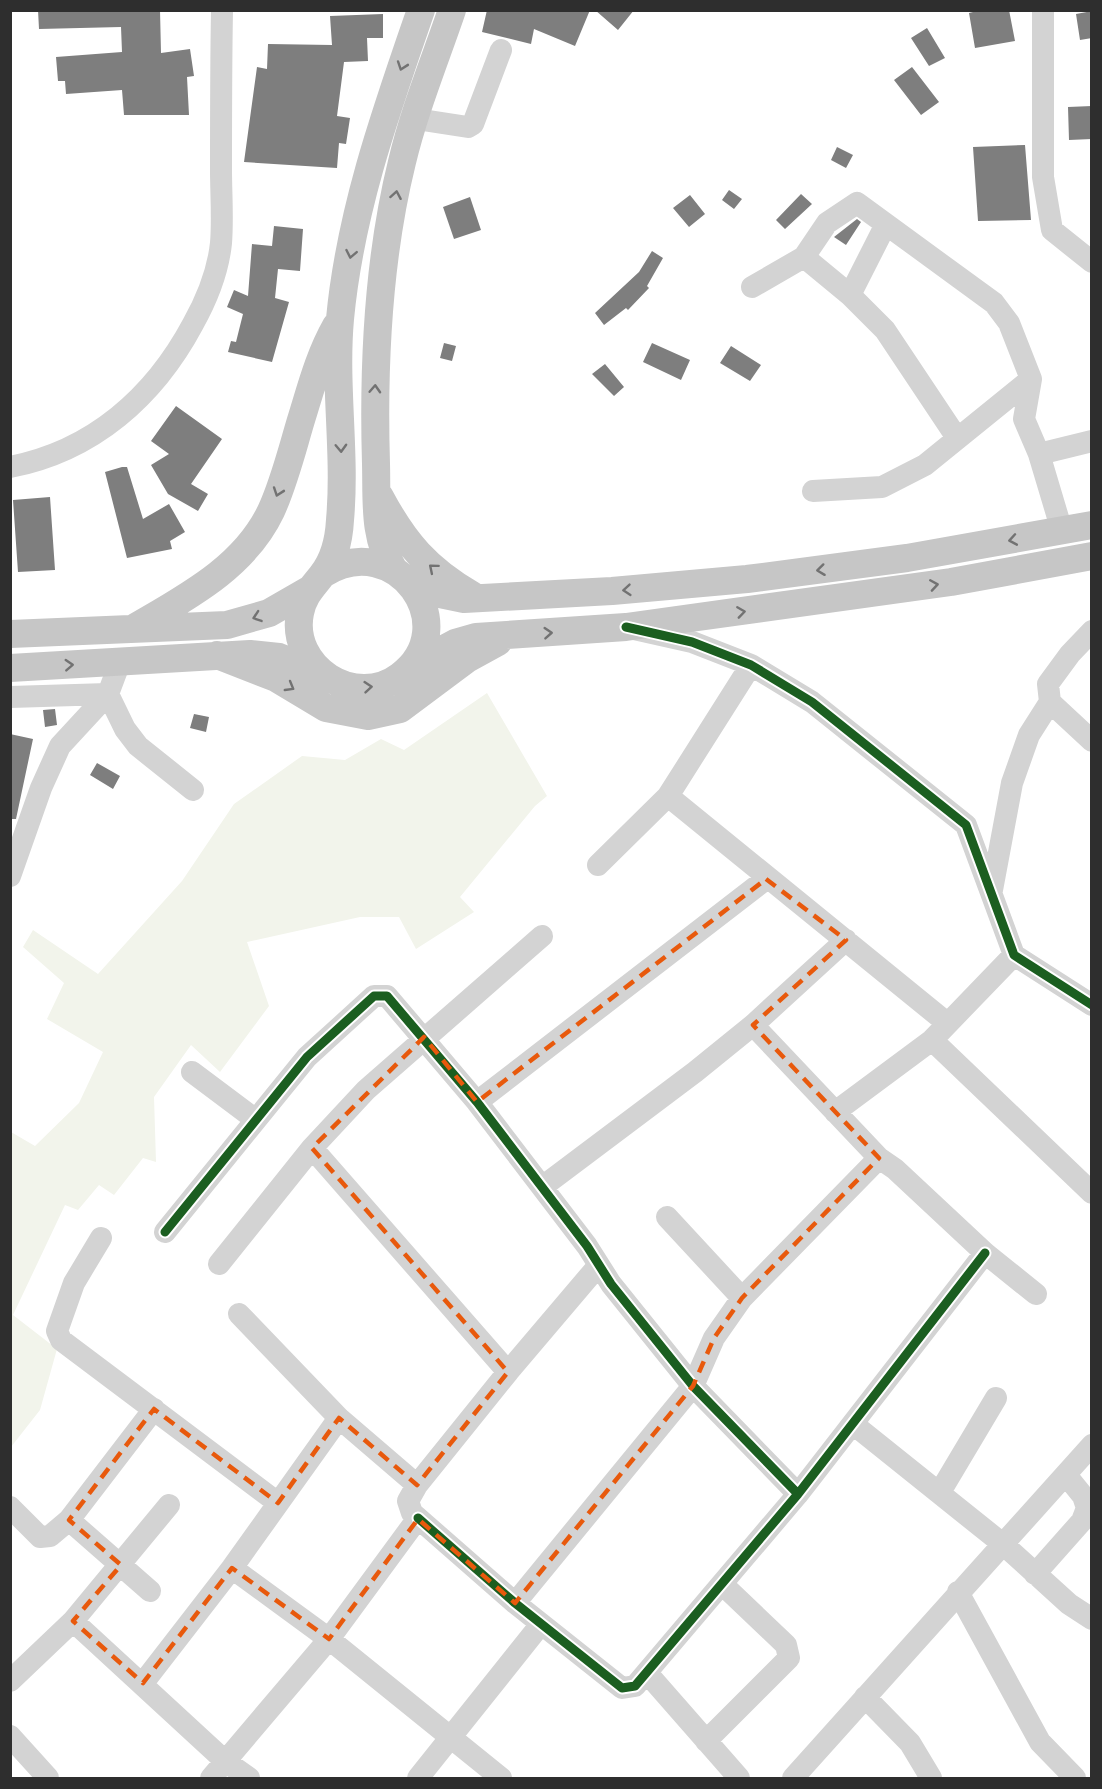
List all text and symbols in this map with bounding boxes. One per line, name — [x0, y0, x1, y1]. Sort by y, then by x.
one-way arrow — [396, 60, 409, 71]
one-way arrow — [390, 190, 402, 200]
one-way arrow — [345, 249, 358, 259]
one-way arrow — [368, 384, 381, 393]
one-way arrow — [335, 443, 347, 452]
one-way arrow — [273, 486, 286, 497]
one-way arrow — [1009, 533, 1019, 546]
one-way arrow — [816, 563, 825, 575]
one-way arrow — [429, 564, 440, 575]
one-way arrow — [930, 579, 939, 591]
one-way arrow — [622, 583, 631, 596]
one-way arrow — [737, 606, 746, 618]
one-way arrow — [252, 610, 263, 623]
one-way arrow — [543, 627, 552, 640]
one-way arrow — [64, 659, 73, 672]
one-way arrow — [284, 679, 294, 691]
one-way arrow — [363, 681, 372, 694]

